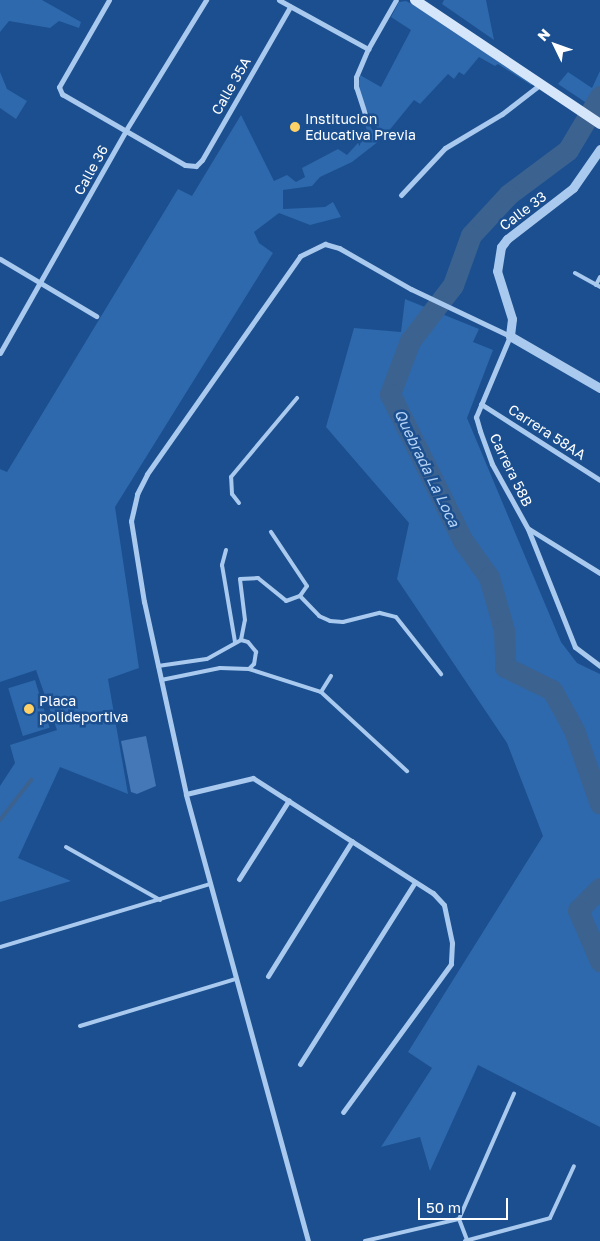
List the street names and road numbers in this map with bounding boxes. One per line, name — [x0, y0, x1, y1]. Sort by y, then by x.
street label: Calle 35A — [208, 54, 254, 118]
street label: Calle 36 — [70, 142, 112, 198]
street label: Calle 33 — [496, 188, 550, 234]
street label: Carrera 58AA — [505, 401, 589, 463]
street label: Carrera 58B — [486, 431, 536, 509]

